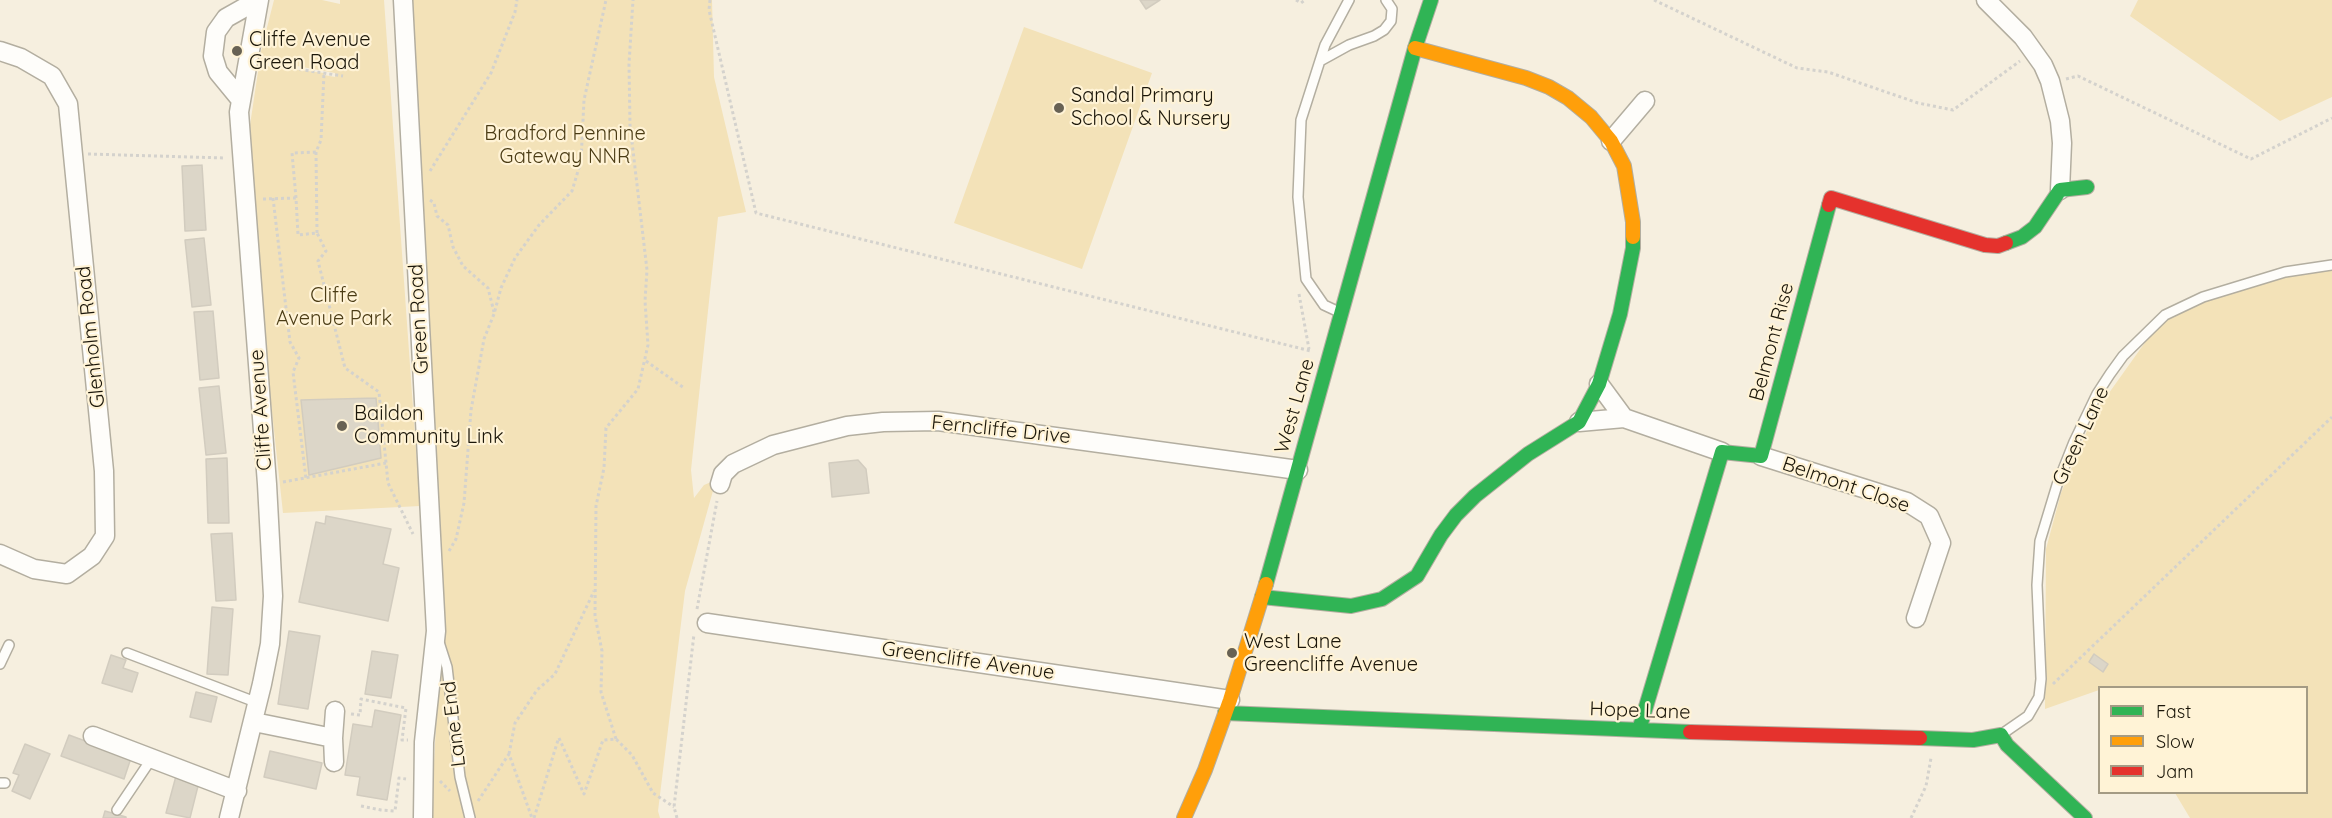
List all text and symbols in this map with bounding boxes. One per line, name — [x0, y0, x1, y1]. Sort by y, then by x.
place label: Cliffe Avenue Green Road — [249, 28, 370, 75]
marker: Cliffe Avenue Green Road — [230, 44, 244, 58]
place label: Sandal Primary School & Nursery — [1071, 84, 1231, 131]
marker: Sandal Primary School & Nursery — [1052, 101, 1066, 115]
park label: Bradford Pennine Gateway NNR — [484, 122, 646, 169]
street label: Green Road — [404, 263, 434, 375]
street label: Glenholm Road — [72, 265, 110, 409]
street label: Belmont Rise — [1745, 280, 1799, 404]
park label: Cliffe Avenue Park — [276, 284, 392, 331]
street label: Cliffe Avenue — [245, 349, 277, 471]
street label: West Lane — [1270, 356, 1320, 456]
street label: Green Lane — [2048, 383, 2114, 489]
place label: Baildon Community Link — [354, 402, 504, 449]
street label: Ferncliffe Drive — [930, 411, 1072, 449]
marker: Baildon Community Link — [335, 419, 349, 433]
street label: Belmont Close — [1779, 452, 1913, 518]
place label: West Lane Greencliffe Avenue — [1244, 630, 1418, 677]
street label: Greencliffe Avenue — [880, 637, 1056, 685]
marker: West Lane Greencliffe Avenue — [1225, 646, 1239, 660]
street label: Lane End — [437, 680, 471, 768]
legend — [2098, 686, 2308, 794]
street label: Hope Lane — [1589, 697, 1691, 725]
text: Fast — [2156, 700, 2191, 723]
text: Slow — [2156, 730, 2194, 753]
text: Jam — [2156, 760, 2194, 783]

